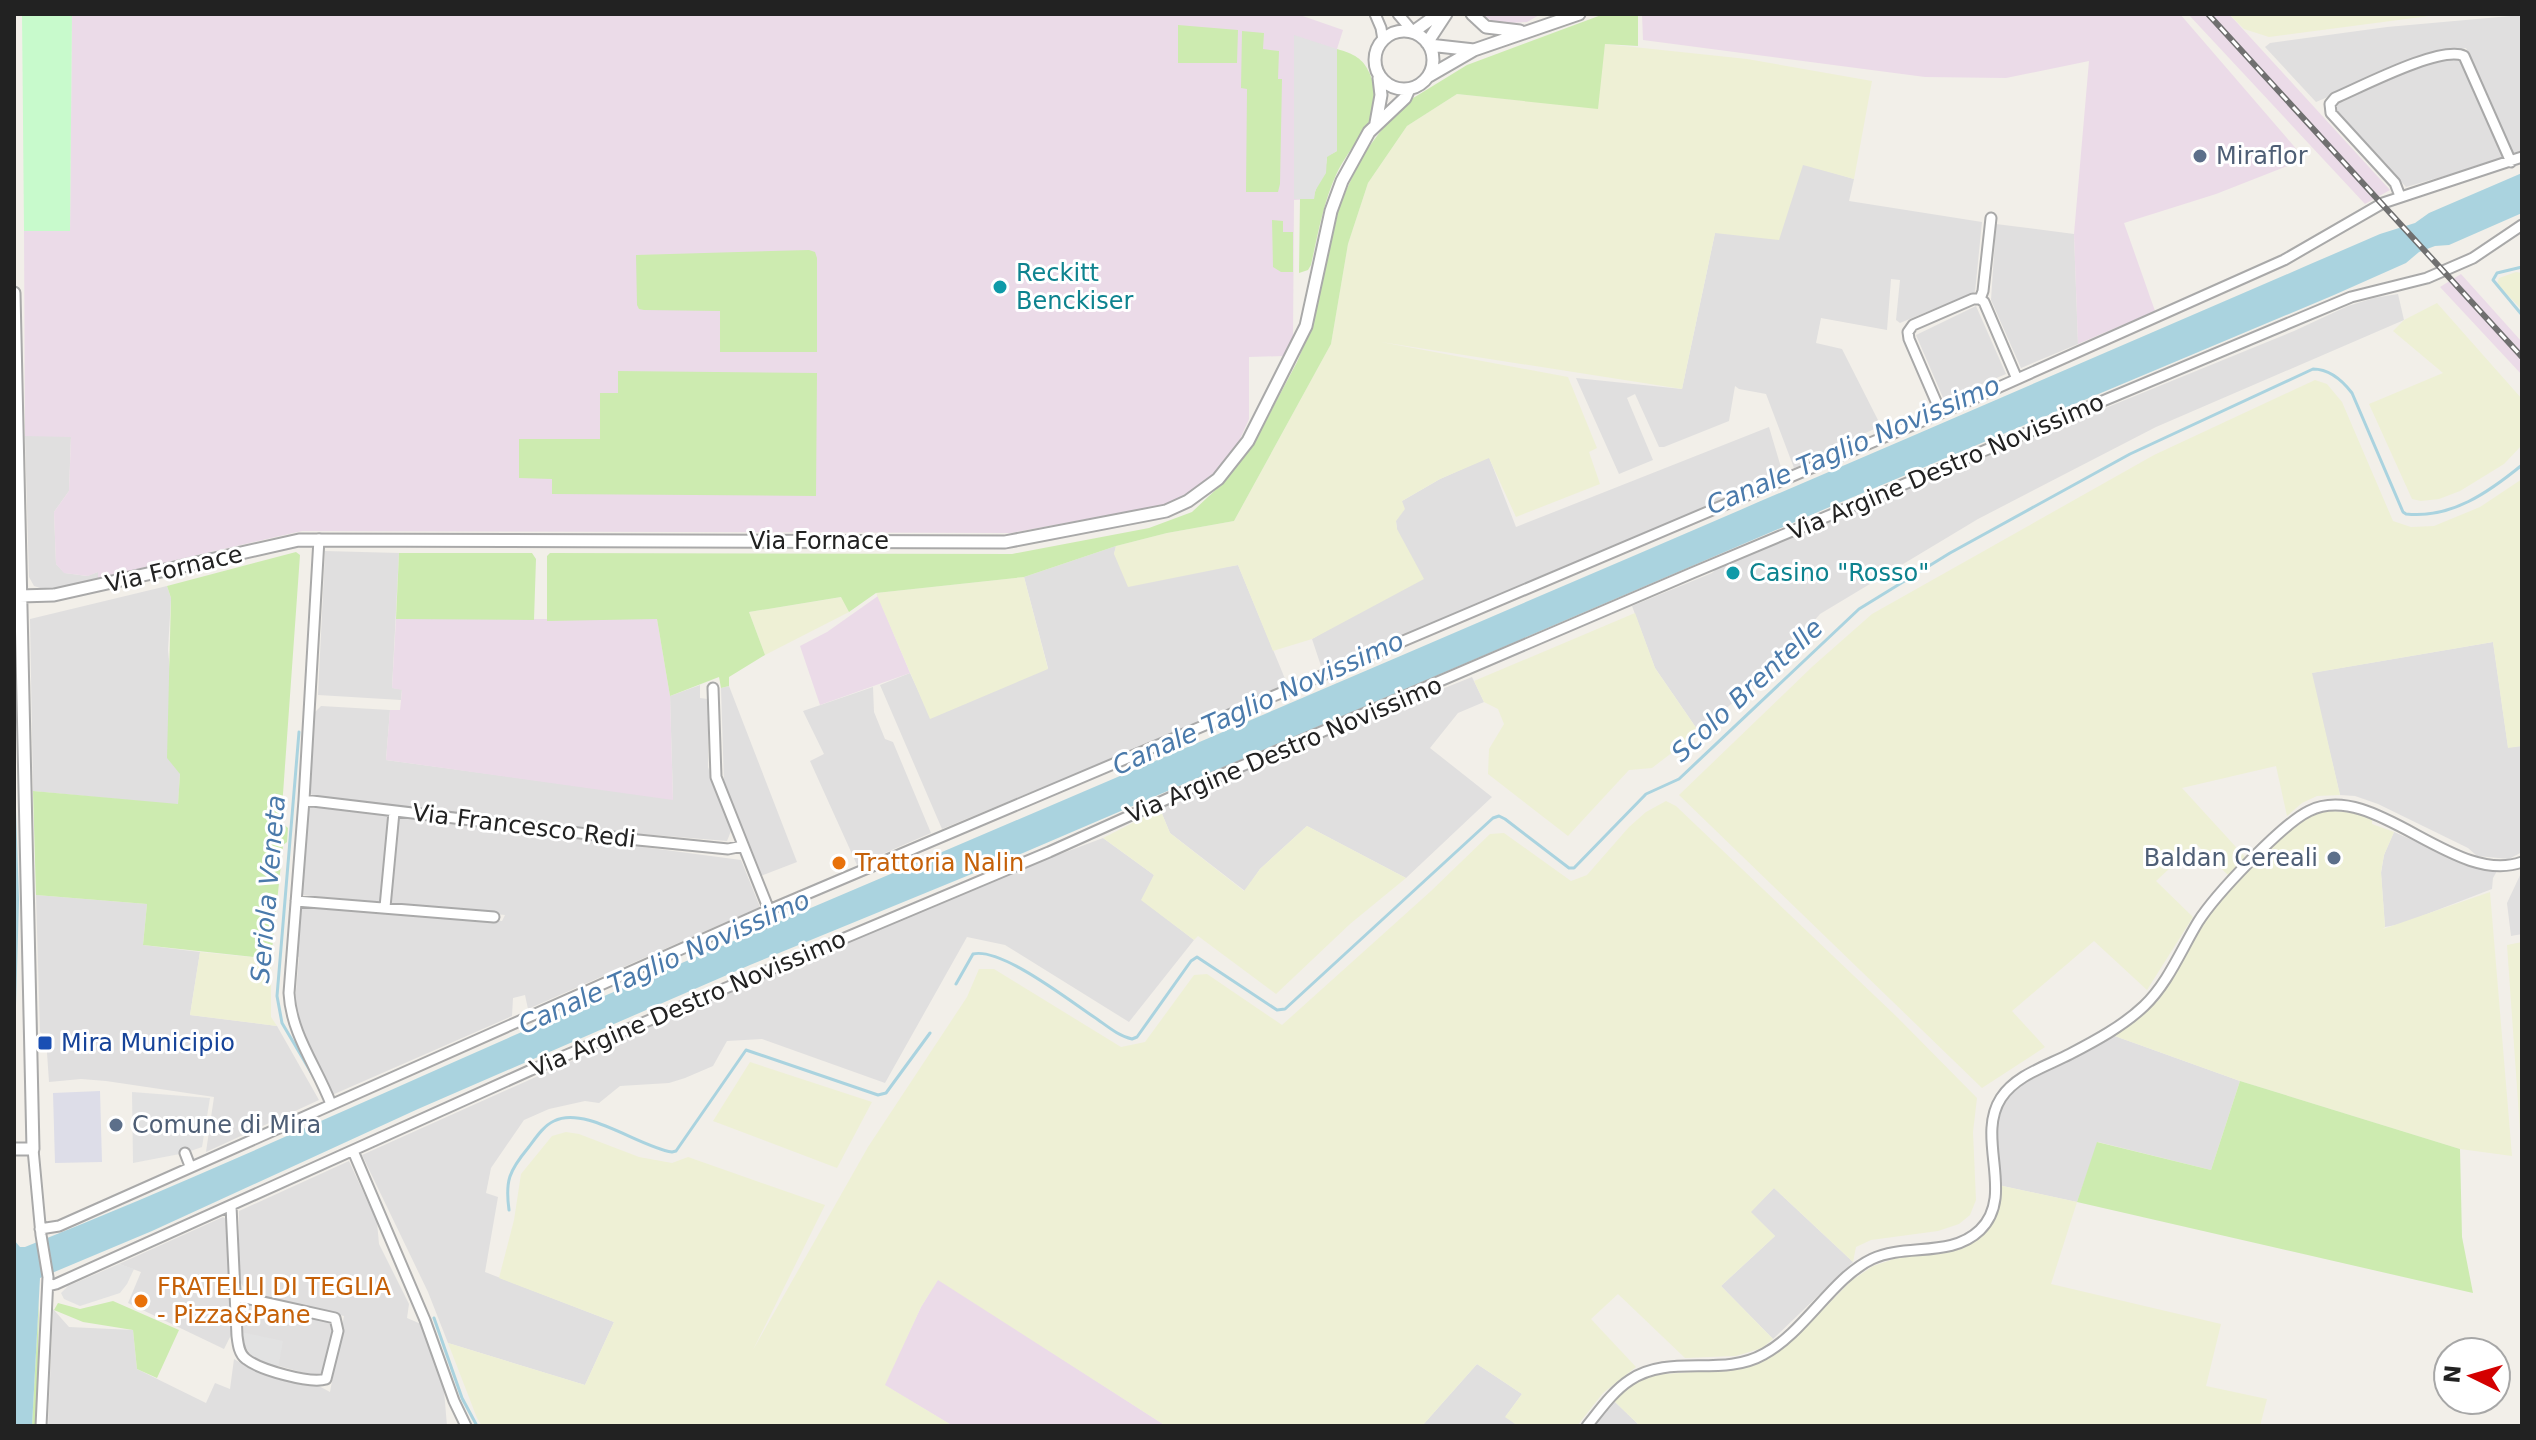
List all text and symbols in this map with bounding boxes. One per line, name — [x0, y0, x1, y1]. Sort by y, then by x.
place label: Miraflor — [2216, 142, 2308, 170]
marker: Miraflor — [2191, 147, 2209, 165]
place label: Reckitt Benckiser — [1016, 259, 1133, 315]
marker: Reckitt Benckiser — [991, 278, 1009, 296]
water label: Canale Taglio Novissimo — [1702, 370, 2004, 520]
street label: Via Argine Destro Novissimo — [1784, 388, 2108, 546]
street label: Via Fornace — [749, 527, 889, 555]
street label: Via Fornace — [103, 540, 245, 598]
place label: Casino "Rosso" — [1749, 559, 1929, 587]
marker: Casino "Rosso" — [1724, 564, 1742, 582]
water label: Scolo Brentelle — [1665, 612, 1829, 768]
water label: Canale Taglio Novissimo — [1108, 625, 1408, 781]
street label: Via Argine Destro Novissimo — [1122, 671, 1446, 829]
water label: Seriola Veneta — [245, 794, 291, 984]
street label: Via Francesco Redi — [411, 798, 637, 854]
place label: Baldan Cereali — [2144, 844, 2318, 872]
place label: Trattoria Nalin — [854, 849, 1024, 877]
marker: Baldan Cereali — [2325, 849, 2343, 867]
marker: Trattoria Nalin — [830, 854, 848, 872]
water label: Canale Taglio Novissimo — [514, 884, 814, 1040]
street label: Via Argine Destro Novissimo — [526, 925, 850, 1083]
place label: Mira Municipio — [61, 1029, 235, 1057]
marker: Mira Municipio — [36, 1034, 54, 1052]
place label: Comune di Mira — [132, 1111, 321, 1139]
marker: Comune di Mira — [107, 1116, 125, 1134]
place label: FRATELLI DI TEGLIA - Pizza&Pane — [157, 1273, 391, 1329]
marker: FRATELLI DI TEGLIA - Pizza&Pane — [132, 1292, 150, 1310]
north arrow — [2432, 1336, 2512, 1416]
text: N — [2439, 1364, 2466, 1385]

